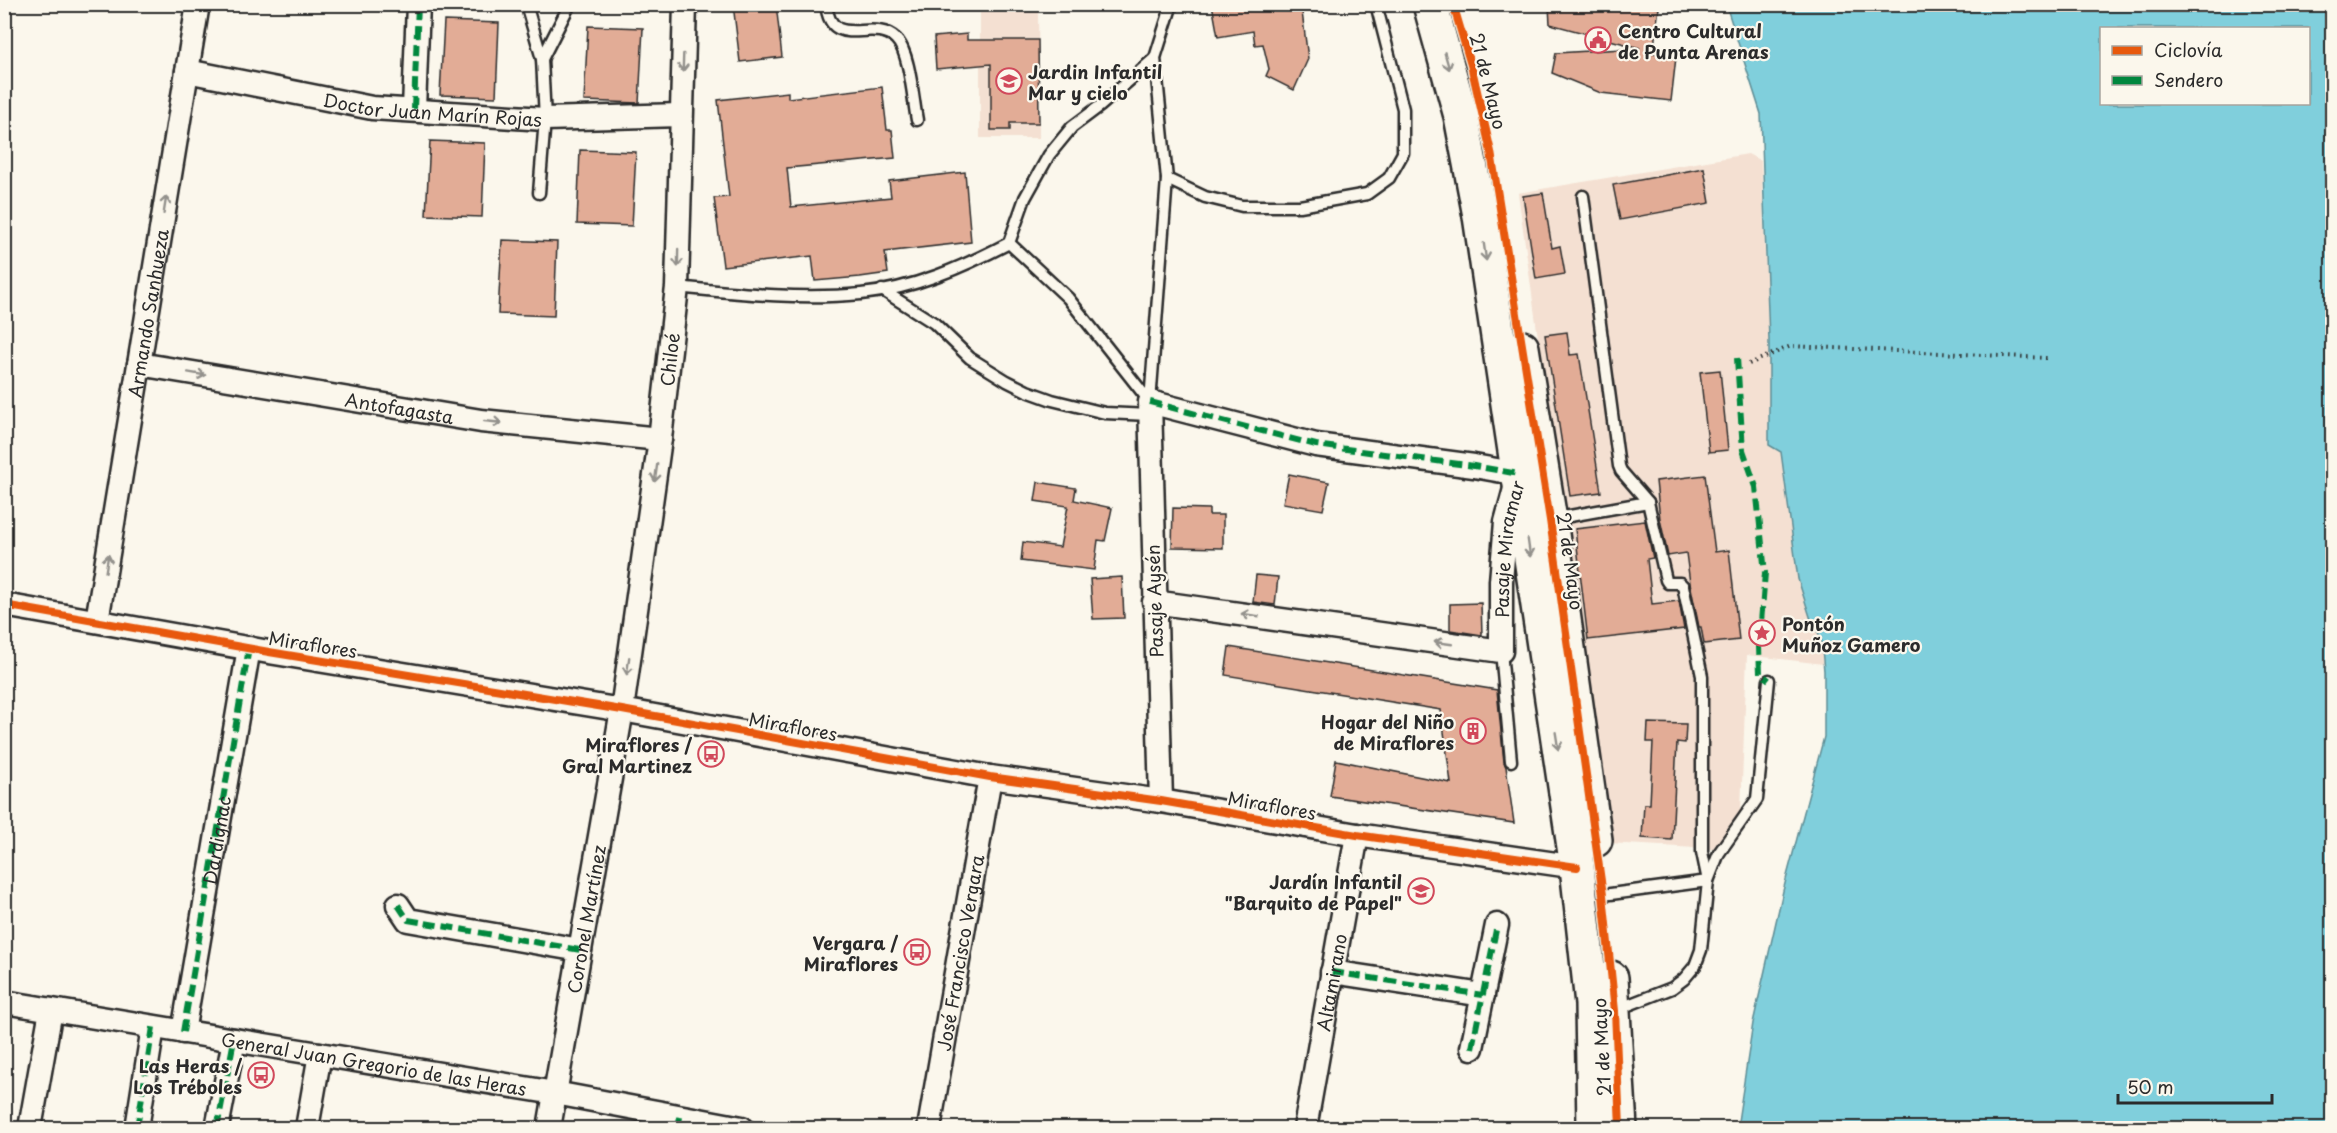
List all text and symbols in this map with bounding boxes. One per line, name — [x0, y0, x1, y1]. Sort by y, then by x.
place label: Centro Cultural de Punta Arenas — [1618, 17, 1769, 65]
public building icon: Centro Cultural de Punta Arenas — [1583, 25, 1613, 55]
legend — [2100, 27, 2310, 105]
street label: 21 de Mayo — [1464, 30, 1514, 132]
text: Ciclovía — [2154, 36, 2223, 63]
one-way arrow — [1442, 51, 1453, 70]
one-way arrow — [677, 52, 688, 72]
place label: Jardin Infantil Mar y cielo — [1028, 58, 1162, 106]
school or university icon: Jardin Infantil Mar y cielo — [994, 66, 1024, 96]
text: Sendero — [2154, 66, 2223, 93]
street label: Doctor Juan Marín Rojas — [321, 85, 543, 132]
one-way arrow — [160, 196, 171, 215]
street label: Armando Sanhueza — [120, 226, 175, 399]
one-way arrow — [1480, 241, 1491, 261]
one-way arrow — [672, 247, 683, 267]
street label: Chiloé — [652, 331, 685, 388]
one-way arrow — [187, 368, 206, 379]
street label: Antofagasta — [343, 385, 457, 430]
one-way arrow — [483, 417, 502, 428]
one-way arrow — [650, 462, 661, 482]
street label: Pasaje Miramar — [1488, 477, 1530, 618]
street label: 21 de Mayo — [1551, 510, 1591, 612]
one-way arrow — [1524, 538, 1535, 558]
street label: Pasaje Aysén — [1139, 544, 1169, 658]
one-way arrow — [101, 554, 112, 574]
one-way arrow — [1240, 610, 1260, 621]
place label: Pontón Muñoz Gamero — [1782, 610, 1921, 658]
place icon: Pontón Muñoz Gamero — [1747, 618, 1777, 648]
street label: Miraflores — [267, 624, 359, 664]
one-way arrow — [1433, 637, 1453, 648]
one-way arrow — [623, 655, 634, 675]
street label: Miraflores — [747, 705, 839, 747]
place label: Hogar del Niño de Miraflores — [1321, 708, 1454, 756]
building icon: Hogar del Niño de Miraflores — [1458, 716, 1488, 746]
place label: Miraflores / Gral Martinez — [562, 731, 693, 779]
one-way arrow — [1552, 731, 1563, 751]
bus stop icon: Miraflores / Gral Martinez — [696, 739, 726, 769]
street label: Miraflores — [1226, 784, 1318, 826]
street label: Dardignac — [195, 794, 237, 886]
street label: Coronel Martínez — [559, 843, 612, 995]
street label: José Francisco Vergara — [929, 852, 990, 1053]
place label: Jardín Infantil "Barquito de Papel" — [1224, 868, 1402, 916]
school or university icon: Jardín Infantil "Barquito de Papel" — [1406, 876, 1436, 906]
place label: Vergara / Miraflores — [804, 929, 899, 977]
street label: Altamirano — [1309, 931, 1353, 1033]
bus stop icon: Vergara / Miraflores — [902, 937, 932, 967]
street label: 21 de Mayo — [1585, 997, 1617, 1097]
street label: General Juan Gregorio de las Heras — [219, 1025, 529, 1102]
place label: Las Heras / Los Tréboles — [133, 1052, 243, 1100]
bus stop icon: Las Heras / Los Tréboles — [246, 1060, 276, 1090]
scale bar — [2118, 1067, 2272, 1105]
text: 50 m — [2127, 1073, 2174, 1100]

